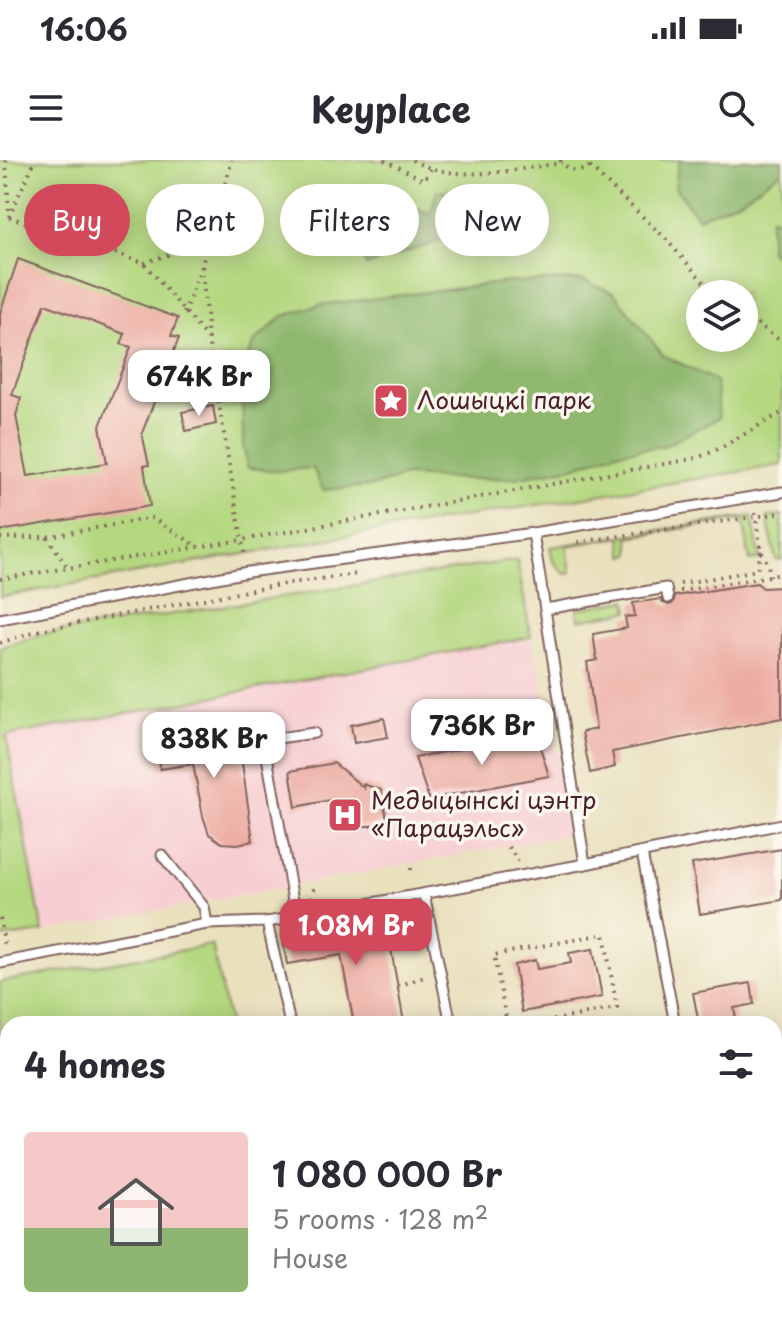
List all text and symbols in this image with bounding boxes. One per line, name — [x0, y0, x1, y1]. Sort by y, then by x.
text: 16:06 — [40, 6, 128, 51]
text: Keyplace — [311, 81, 471, 135]
icon: menu — [24, 86, 68, 130]
icon: search — [714, 86, 758, 130]
chip: Buy — [24, 184, 130, 256]
chip: Rent — [146, 184, 264, 256]
chip: Filters — [280, 184, 419, 256]
chip: New — [435, 184, 549, 256]
map controls — [686, 280, 758, 352]
button: layers — [686, 280, 758, 352]
pin: 674K Br — [125, 350, 273, 418]
text: 674K Br — [146, 356, 252, 395]
place label: Лошыцкі парк — [417, 381, 592, 417]
place icon: Лошыцкі парк — [372, 382, 410, 420]
pin: 736K Br — [408, 699, 556, 767]
text: 736K Br — [429, 705, 535, 744]
pin: 838K Br — [140, 712, 288, 780]
text: 838K Br — [160, 718, 268, 757]
place label: Медыцынскі цэнтр «Парацэльс» — [371, 781, 596, 845]
hospital icon: Медыцынскі цэнтр «Парацэльс» — [326, 796, 364, 834]
pin: 1.08M Br — [273, 899, 439, 967]
text: 1.08M Br — [298, 905, 414, 944]
text: 4 homes — [24, 1038, 166, 1090]
icon: filters — [714, 1042, 758, 1086]
text: 1 080 000 Br — [272, 1147, 502, 1199]
icon: home — [88, 1164, 184, 1260]
text: 5 rooms · 128 m² — [272, 1199, 488, 1238]
text: House — [272, 1238, 348, 1277]

